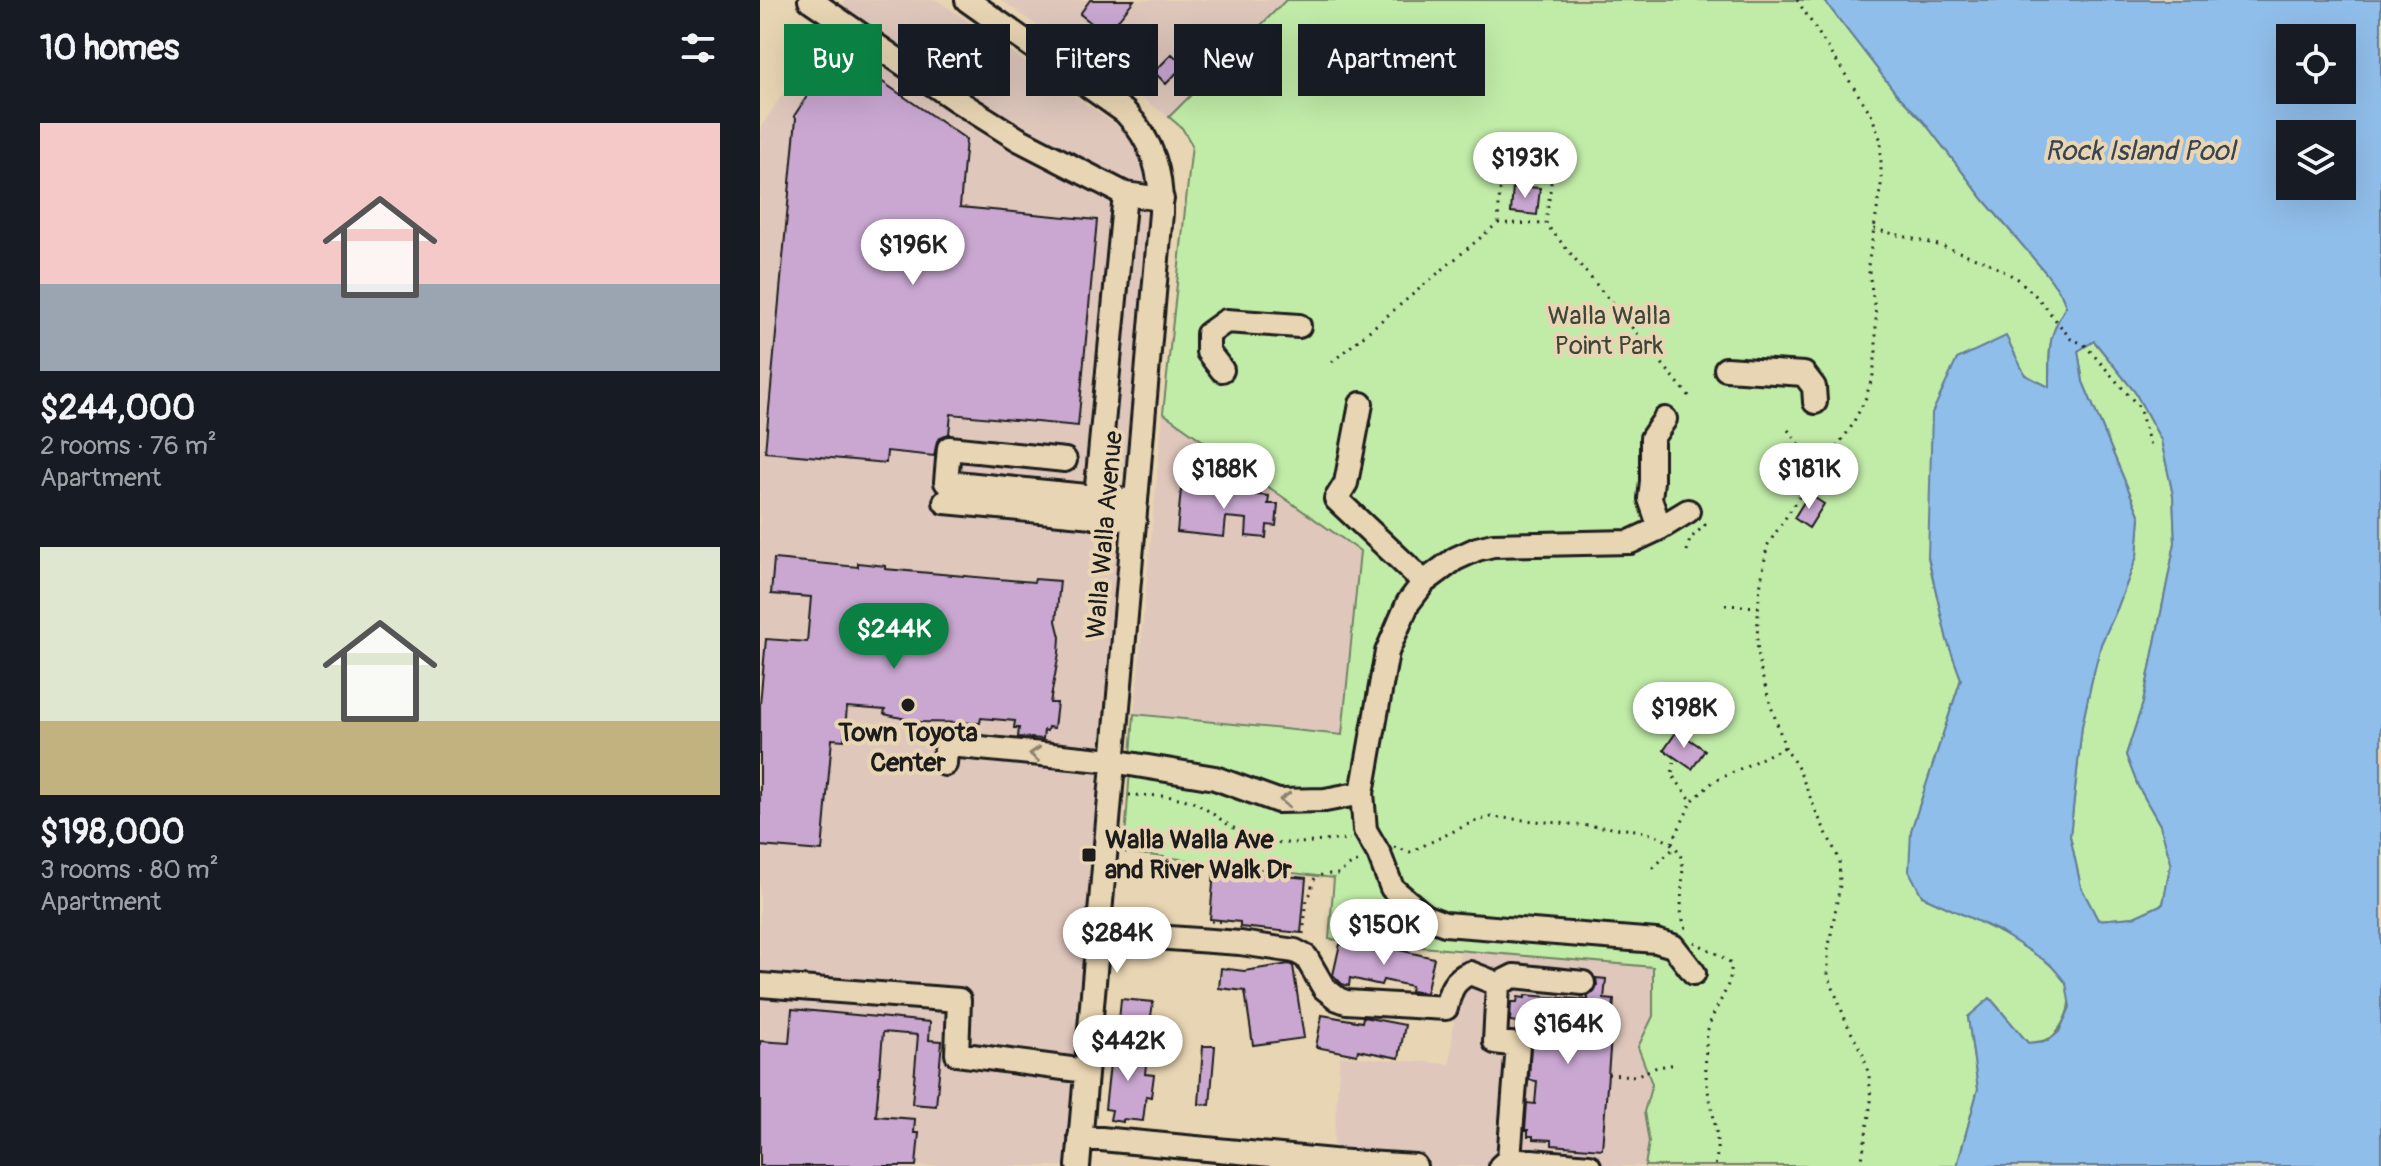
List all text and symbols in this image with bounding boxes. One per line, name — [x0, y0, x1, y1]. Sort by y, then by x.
chip: Buy — [784, 24, 882, 96]
chip: Rent — [898, 24, 1010, 96]
chip: Filters — [1026, 24, 1158, 96]
chip: New — [1174, 24, 1282, 96]
chip: Apartment — [1298, 24, 1485, 96]
map controls — [2276, 24, 2356, 200]
button: locate — [2276, 24, 2356, 104]
icon: filters — [676, 26, 720, 70]
text: 10 homes — [40, 27, 179, 70]
button: layers — [2276, 120, 2356, 200]
pin: $193K — [1469, 132, 1581, 200]
water label: Rock Island Pool — [2045, 134, 2238, 169]
text: $193K — [1491, 142, 1559, 174]
icon: home — [308, 175, 452, 319]
pin: $196K — [857, 219, 969, 287]
text: $196K — [879, 229, 947, 261]
park label: Walla Walla Point Park — [1547, 300, 1671, 362]
text: $244,000 — [40, 387, 195, 430]
street label: Walla Walla Avenue — [1080, 429, 1130, 640]
text: 2 rooms · 76 m² — [40, 430, 217, 462]
pin: $188K — [1168, 443, 1280, 511]
pin: $181K — [1753, 443, 1865, 511]
text: $188K — [1191, 453, 1257, 485]
text: $181K — [1777, 453, 1841, 485]
text: Apartment — [40, 462, 161, 494]
icon: home — [308, 599, 452, 743]
pin: $244K — [838, 603, 950, 671]
text: $244K — [857, 613, 931, 645]
pin: $198K — [1628, 682, 1740, 750]
text: $198K — [1651, 692, 1717, 724]
marker: Town Toyota Center — [899, 696, 917, 714]
place label: Town Toyota Center — [837, 717, 978, 779]
one-way arrow — [1028, 745, 1041, 762]
one-way arrow — [1278, 791, 1291, 808]
text: $198,000 — [40, 811, 185, 854]
place label: Walla Walla Ave and River Walk Dr — [1105, 824, 1293, 886]
marker: Walla Walla Ave and River Walk Dr — [1080, 846, 1098, 864]
text: 3 rooms · 80 m² — [40, 854, 219, 886]
text: Apartment — [40, 886, 161, 918]
pin: $150K — [1328, 899, 1440, 967]
pin: $284K — [1061, 907, 1173, 975]
text: $150K — [1348, 909, 1420, 941]
text: $284K — [1081, 917, 1153, 949]
pin: $164K — [1512, 998, 1624, 1066]
text: $164K — [1533, 1008, 1603, 1040]
pin: $442K — [1072, 1015, 1184, 1083]
text: $442K — [1091, 1025, 1165, 1057]

